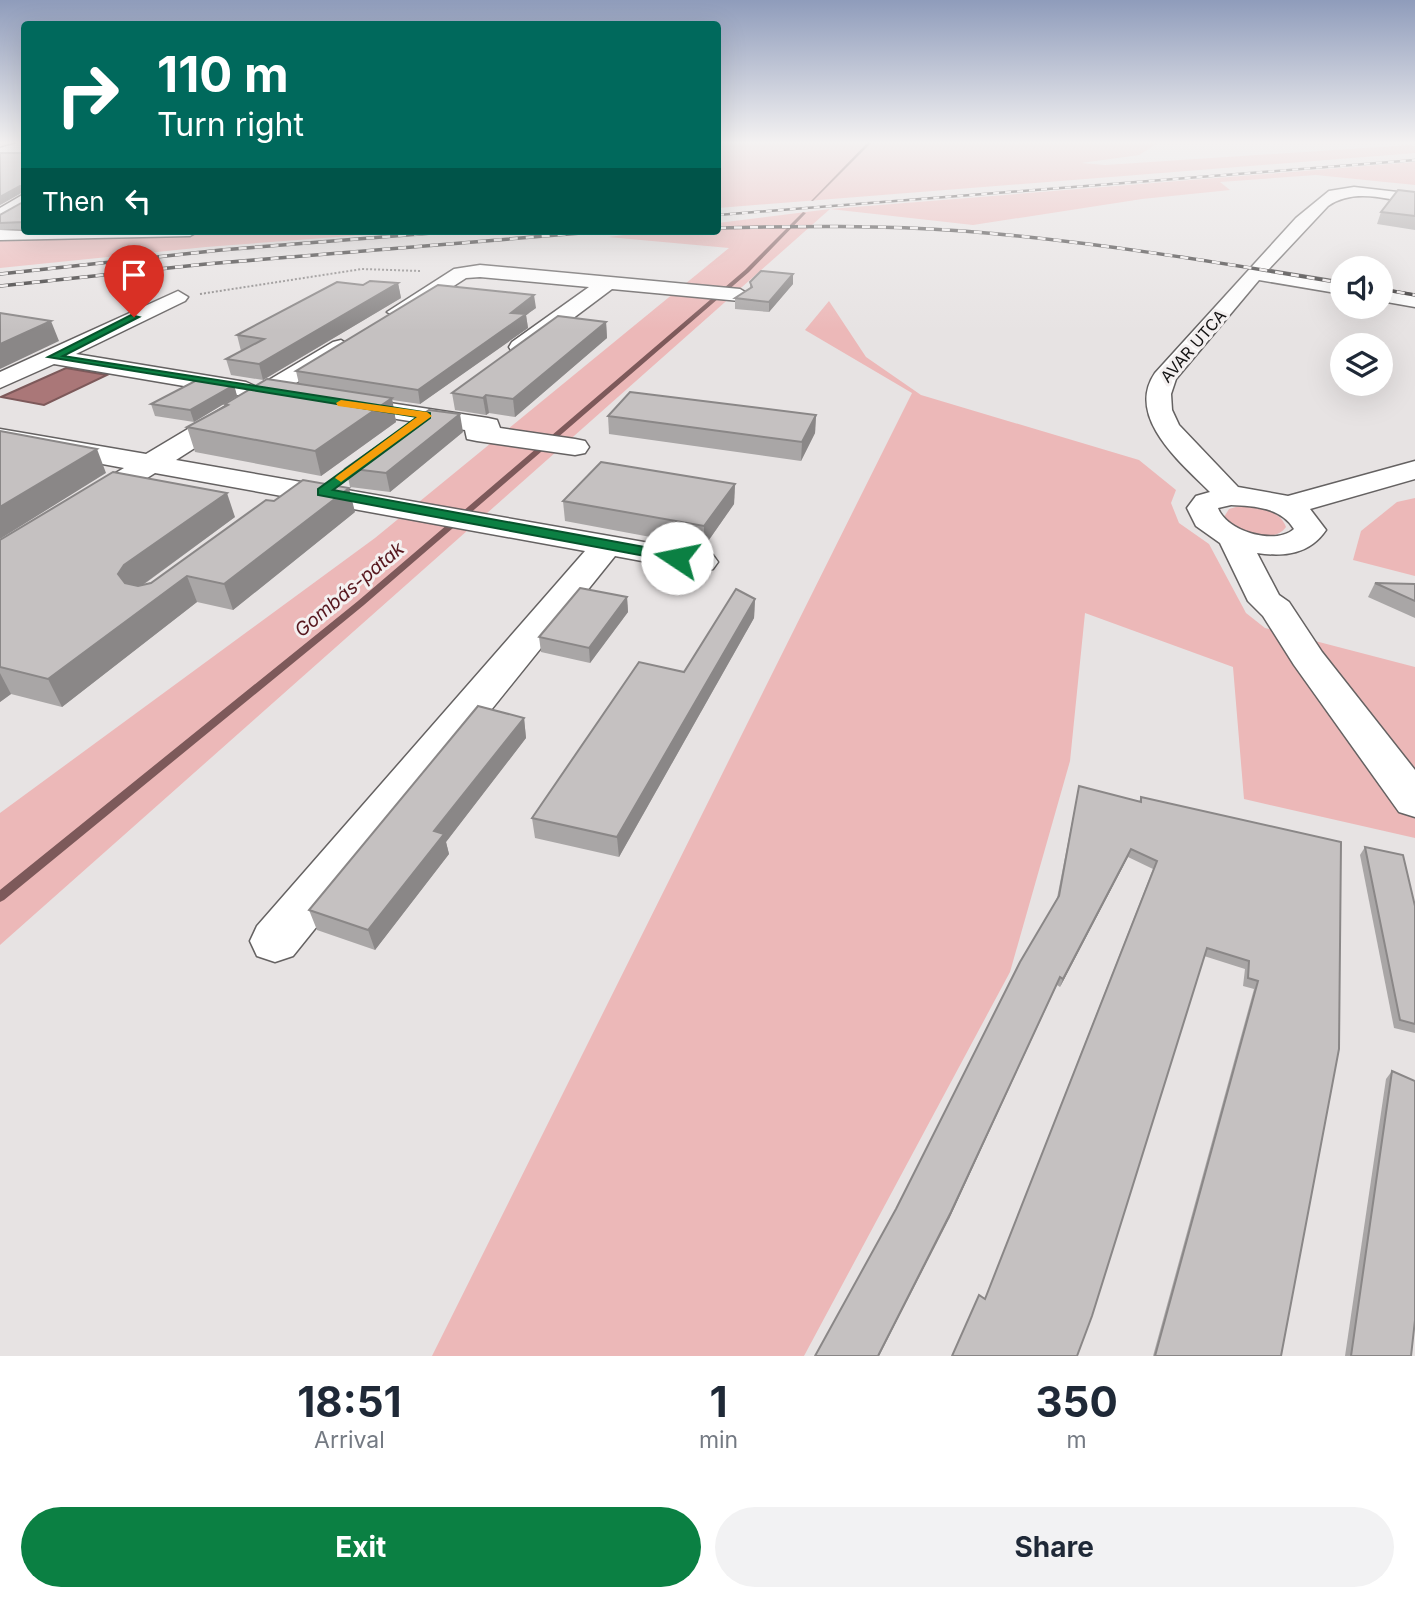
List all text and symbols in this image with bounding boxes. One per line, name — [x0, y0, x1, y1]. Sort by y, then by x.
text: 110 m — [157, 45, 289, 104]
icon: right — [42, 49, 133, 140]
text: Turn right — [157, 105, 304, 144]
icon: left — [119, 182, 157, 220]
text: Then — [42, 186, 105, 217]
pin — [104, 245, 164, 317]
icon: arrive — [115, 256, 153, 294]
map controls — [1330, 256, 1393, 396]
button: sound — [1330, 256, 1393, 319]
street label: AVAR UTCA — [1156, 306, 1230, 386]
button: layers — [1330, 333, 1393, 396]
position arrow — [640, 521, 714, 595]
water label: Gombás-patak — [290, 537, 409, 642]
text: 18:51 — [297, 1376, 402, 1427]
text: 1 — [710, 1376, 728, 1427]
text: 350 — [1035, 1376, 1118, 1427]
text: Arrival — [314, 1426, 385, 1454]
text: min — [699, 1426, 738, 1454]
text: m — [1067, 1426, 1087, 1454]
button: Exit — [21, 1507, 701, 1587]
button: Share — [715, 1507, 1394, 1587]

